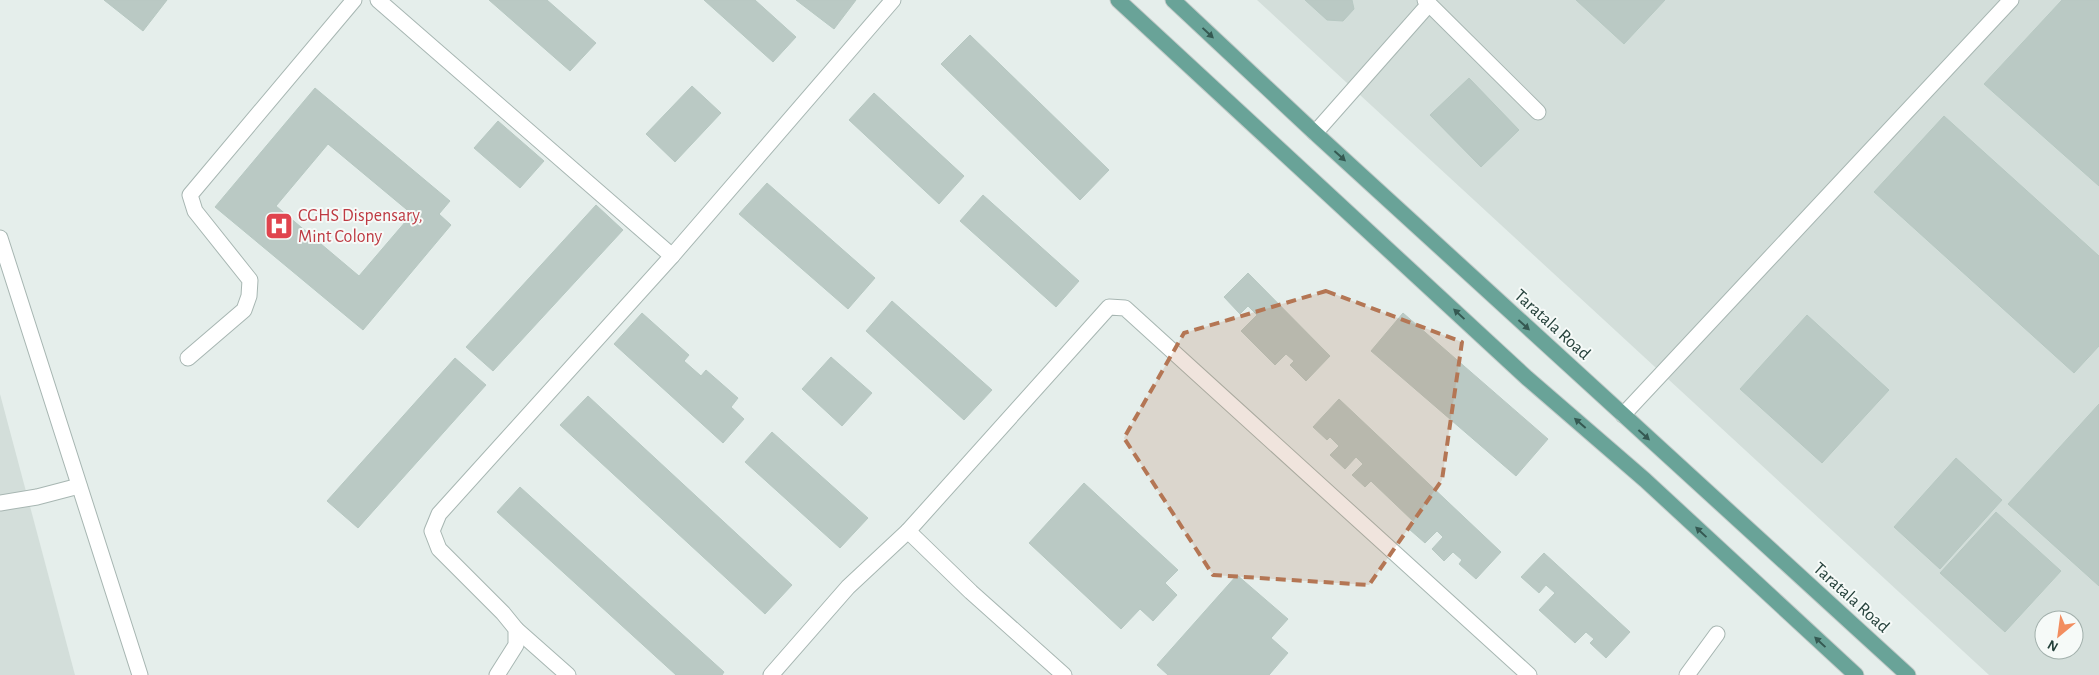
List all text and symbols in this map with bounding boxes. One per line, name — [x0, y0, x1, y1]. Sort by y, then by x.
one-way arrow — [1202, 27, 1214, 39]
one-way arrow — [1334, 150, 1346, 162]
place label: CGHS Dispensary, Mint Colony — [298, 207, 423, 246]
hospital icon: CGHS Dispensary, Mint Colony — [264, 211, 294, 241]
street label: Taratala Road — [1511, 286, 1593, 364]
one-way arrow — [1453, 308, 1465, 320]
one-way arrow — [1518, 319, 1530, 331]
one-way arrow — [1573, 418, 1586, 429]
one-way arrow — [1638, 429, 1650, 441]
one-way arrow — [1694, 526, 1707, 537]
street label: Taratala Road — [1810, 559, 1892, 637]
north arrow — [2034, 610, 2084, 660]
one-way arrow — [1814, 636, 1826, 648]
text: N — [2046, 637, 2061, 654]

